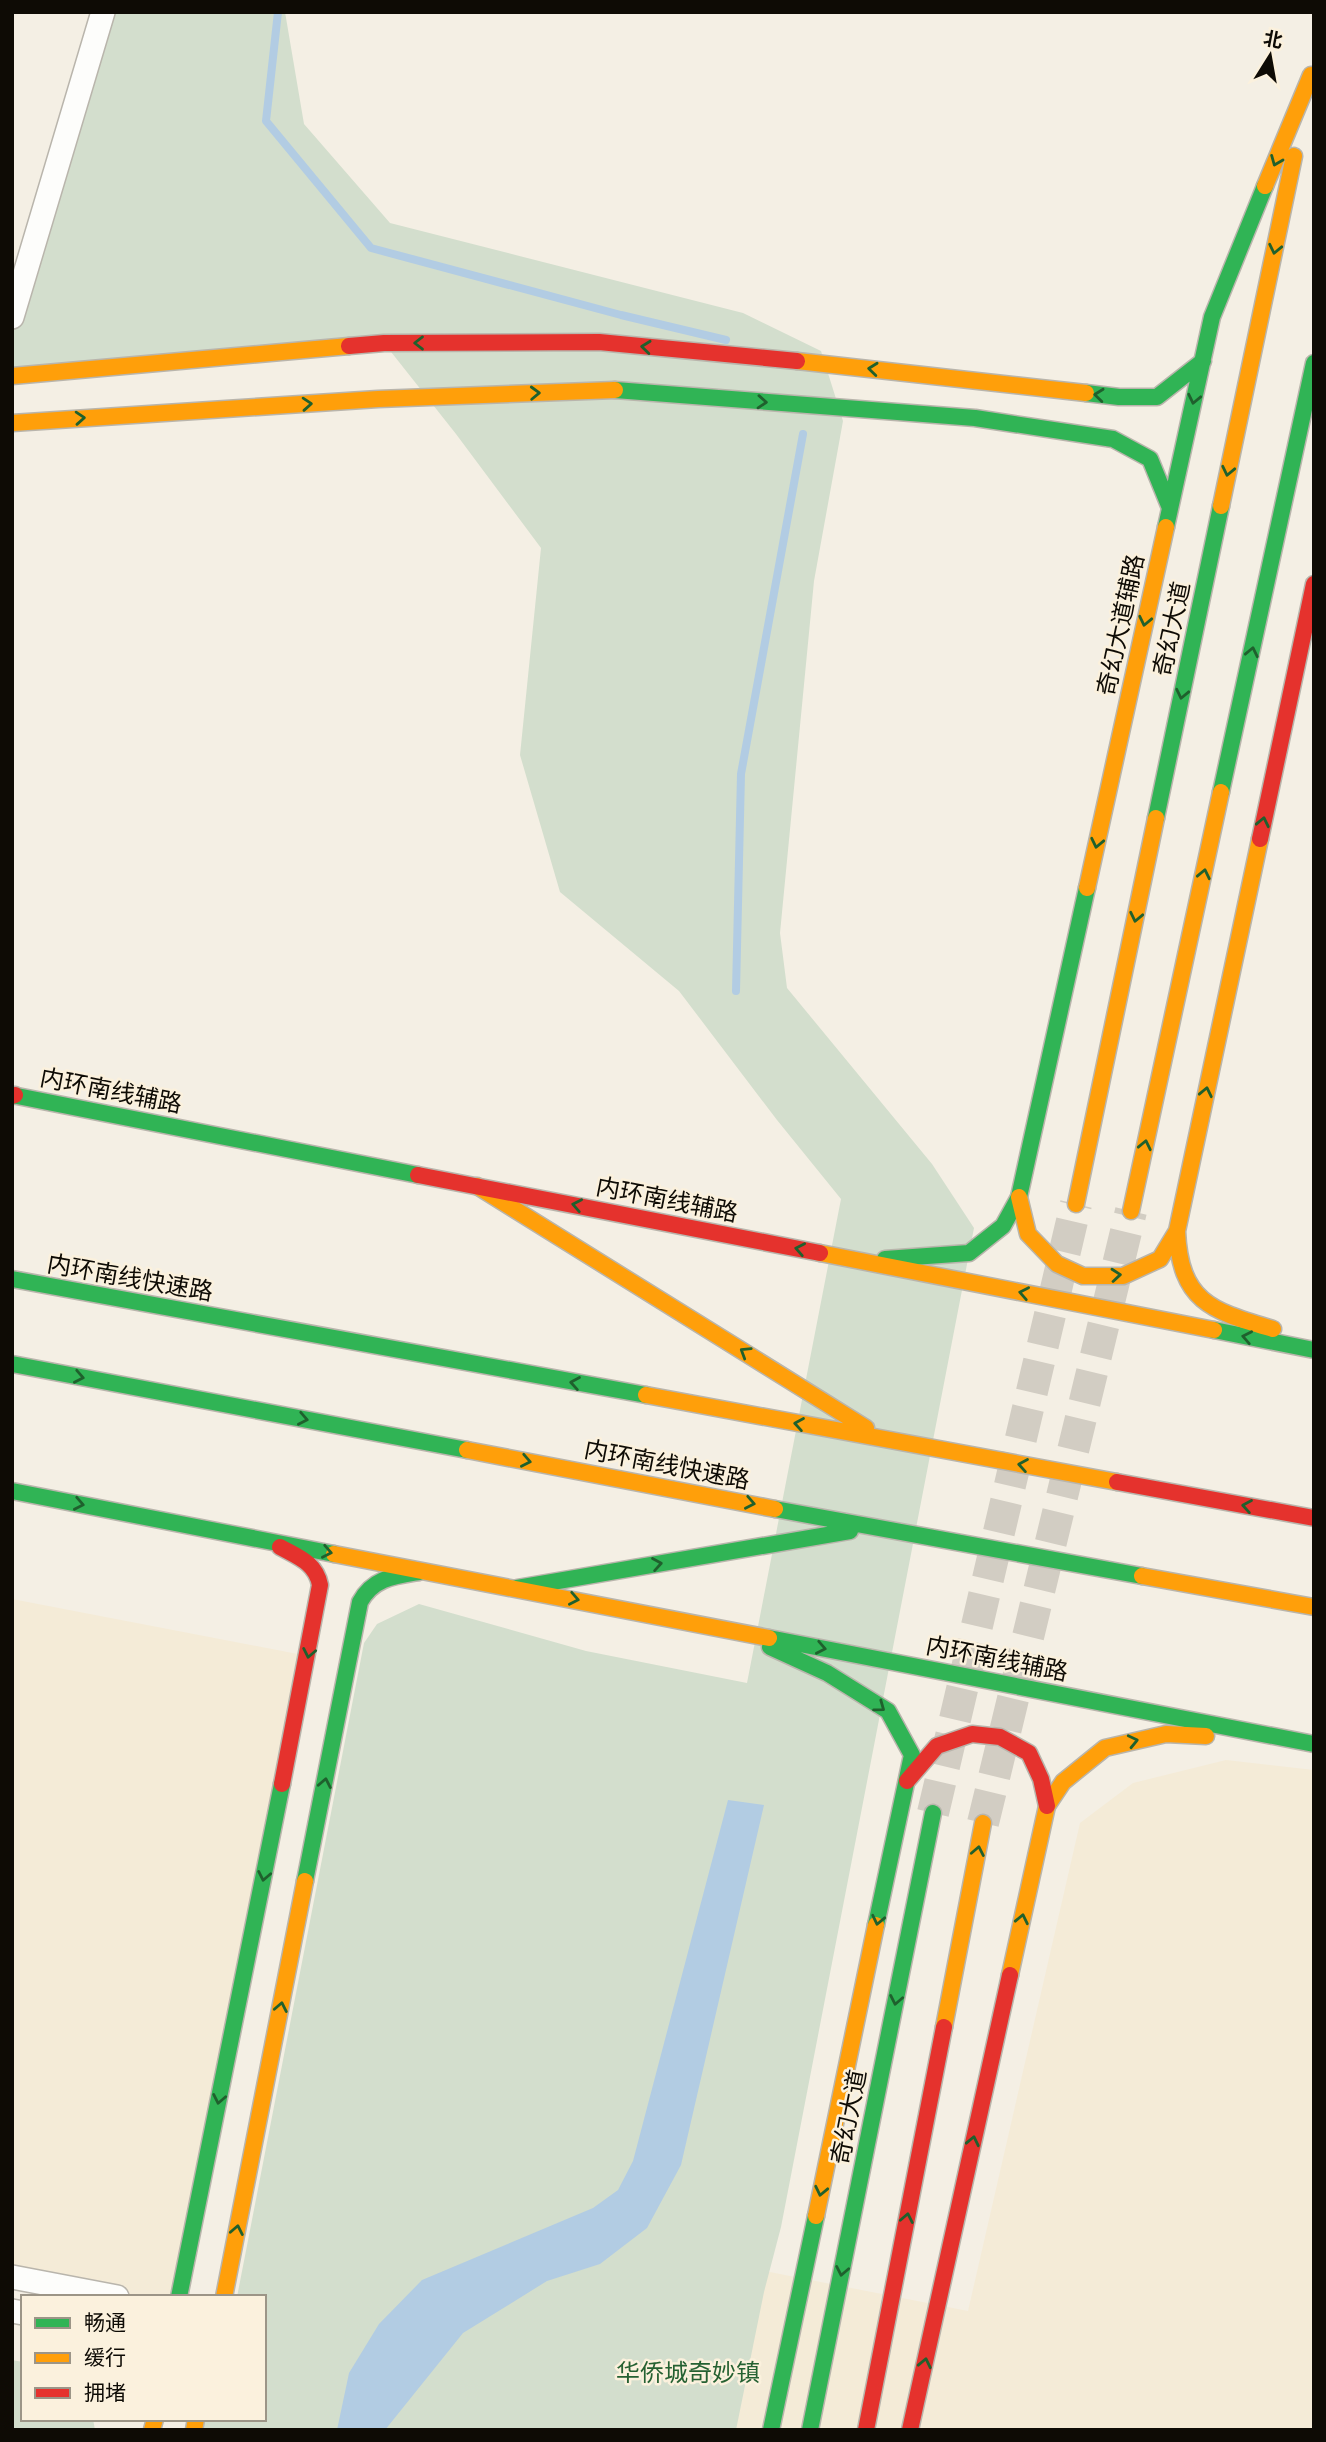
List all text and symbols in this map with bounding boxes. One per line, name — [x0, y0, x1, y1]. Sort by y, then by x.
north arrow — [1235, 21, 1305, 91]
text: 北 — [1262, 27, 1285, 53]
one-way arrow — [1270, 155, 1284, 167]
one-way arrow — [1268, 243, 1283, 255]
one-way arrow — [413, 335, 424, 351]
one-way arrow — [640, 340, 651, 355]
one-way arrow — [867, 362, 878, 377]
one-way arrow — [529, 386, 540, 401]
one-way arrow — [1093, 387, 1104, 402]
one-way arrow — [1188, 393, 1203, 405]
one-way arrow — [756, 394, 767, 409]
one-way arrow — [302, 397, 313, 412]
one-way arrow — [75, 411, 86, 426]
one-way arrow — [1222, 465, 1237, 477]
street label: 奇幻大道辅路 — [1091, 551, 1150, 698]
street label: 奇幻大道 — [1147, 579, 1196, 679]
one-way arrow — [1139, 615, 1154, 627]
one-way arrow — [1243, 646, 1258, 658]
one-way arrow — [1175, 688, 1190, 700]
one-way arrow — [1255, 816, 1270, 828]
one-way arrow — [1090, 837, 1105, 849]
one-way arrow — [1195, 868, 1210, 880]
one-way arrow — [1129, 911, 1144, 923]
street label: 内环南线辅路 — [38, 1063, 185, 1118]
one-way arrow — [1198, 1086, 1213, 1098]
one-way arrow — [1137, 1139, 1152, 1151]
street label: 内环南线辅路 — [594, 1172, 741, 1227]
one-way arrow — [571, 1199, 583, 1214]
one-way arrow — [794, 1242, 806, 1257]
street label: 内环南线快速路 — [45, 1249, 215, 1306]
one-way arrow — [1111, 1268, 1122, 1283]
one-way arrow — [1018, 1286, 1030, 1301]
one-way arrow — [1241, 1330, 1253, 1345]
one-way arrow — [739, 1348, 752, 1361]
one-way arrow — [73, 1369, 85, 1384]
one-way arrow — [569, 1376, 581, 1391]
one-way arrow — [297, 1411, 309, 1426]
one-way arrow — [793, 1417, 805, 1432]
street label: 内环南线快速路 — [582, 1434, 752, 1495]
one-way arrow — [520, 1453, 532, 1468]
one-way arrow — [1017, 1458, 1029, 1473]
one-way arrow — [73, 1495, 85, 1510]
one-way arrow — [744, 1495, 756, 1510]
one-way arrow — [1241, 1499, 1253, 1514]
one-way arrow — [321, 1544, 333, 1559]
one-way arrow — [651, 1557, 663, 1572]
one-way arrow — [568, 1591, 580, 1606]
street label: 内环南线辅路 — [924, 1631, 1071, 1686]
one-way arrow — [815, 1639, 827, 1654]
one-way arrow — [302, 1647, 317, 1659]
one-way arrow — [872, 1699, 885, 1711]
one-way arrow — [1127, 1735, 1139, 1749]
one-way arrow — [316, 1777, 331, 1789]
one-way arrow — [970, 1845, 985, 1857]
one-way arrow — [257, 1870, 272, 1882]
one-way arrow — [1014, 1913, 1028, 1925]
one-way arrow — [871, 1914, 886, 1926]
one-way arrow — [889, 1994, 904, 2006]
one-way arrow — [273, 2001, 288, 2013]
street label: 奇幻大道 — [825, 2067, 872, 2167]
one-way arrow — [213, 2093, 228, 2105]
one-way arrow — [965, 2135, 980, 2147]
one-way arrow — [814, 2185, 829, 2197]
one-way arrow — [898, 2212, 913, 2224]
one-way arrow — [229, 2224, 244, 2236]
one-way arrow — [835, 2265, 850, 2277]
legend — [21, 2295, 266, 2421]
text: 畅通 — [84, 2310, 126, 2335]
text: 缓行 — [84, 2345, 126, 2370]
one-way arrow — [916, 2357, 931, 2369]
park label: 华侨城奇妙镇 — [616, 2358, 760, 2387]
text: 拥堵 — [84, 2380, 126, 2405]

